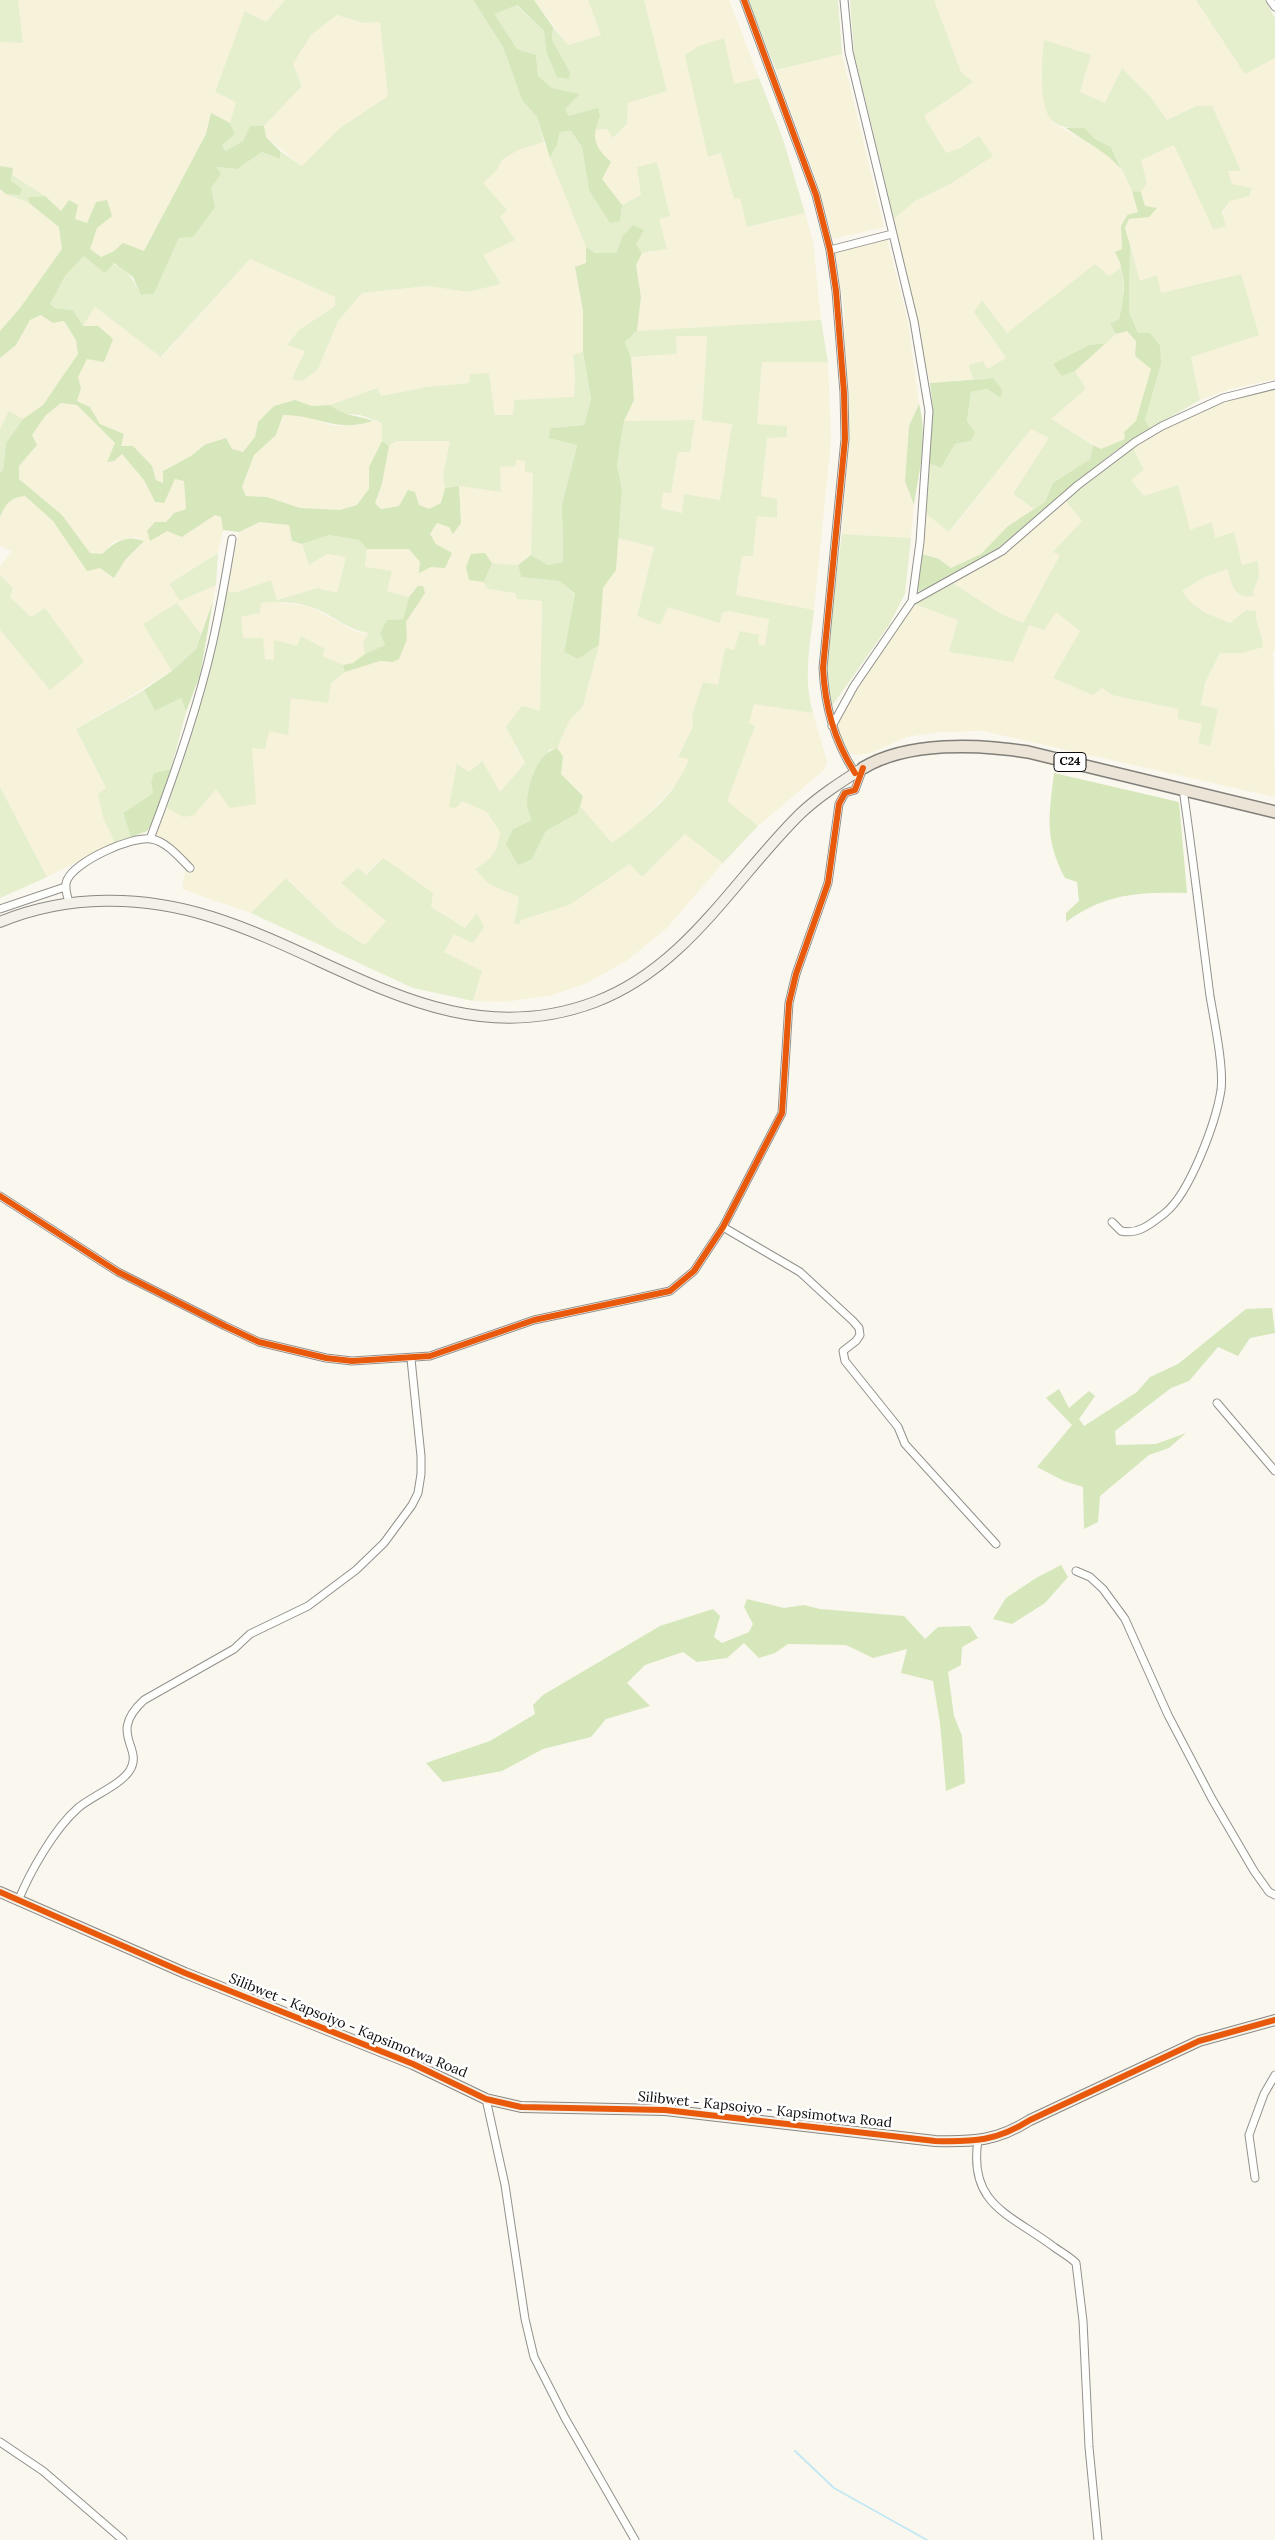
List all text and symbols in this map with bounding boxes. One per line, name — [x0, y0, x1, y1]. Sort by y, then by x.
road number: C24 — [1054, 752, 1086, 772]
street label: Silibwet - Kapsoiyo - Kapsimotwa Road — [226, 1970, 470, 2082]
street label: Silibwet - Kapsoiyo - Kapsimotwa Road — [637, 2088, 893, 2132]

